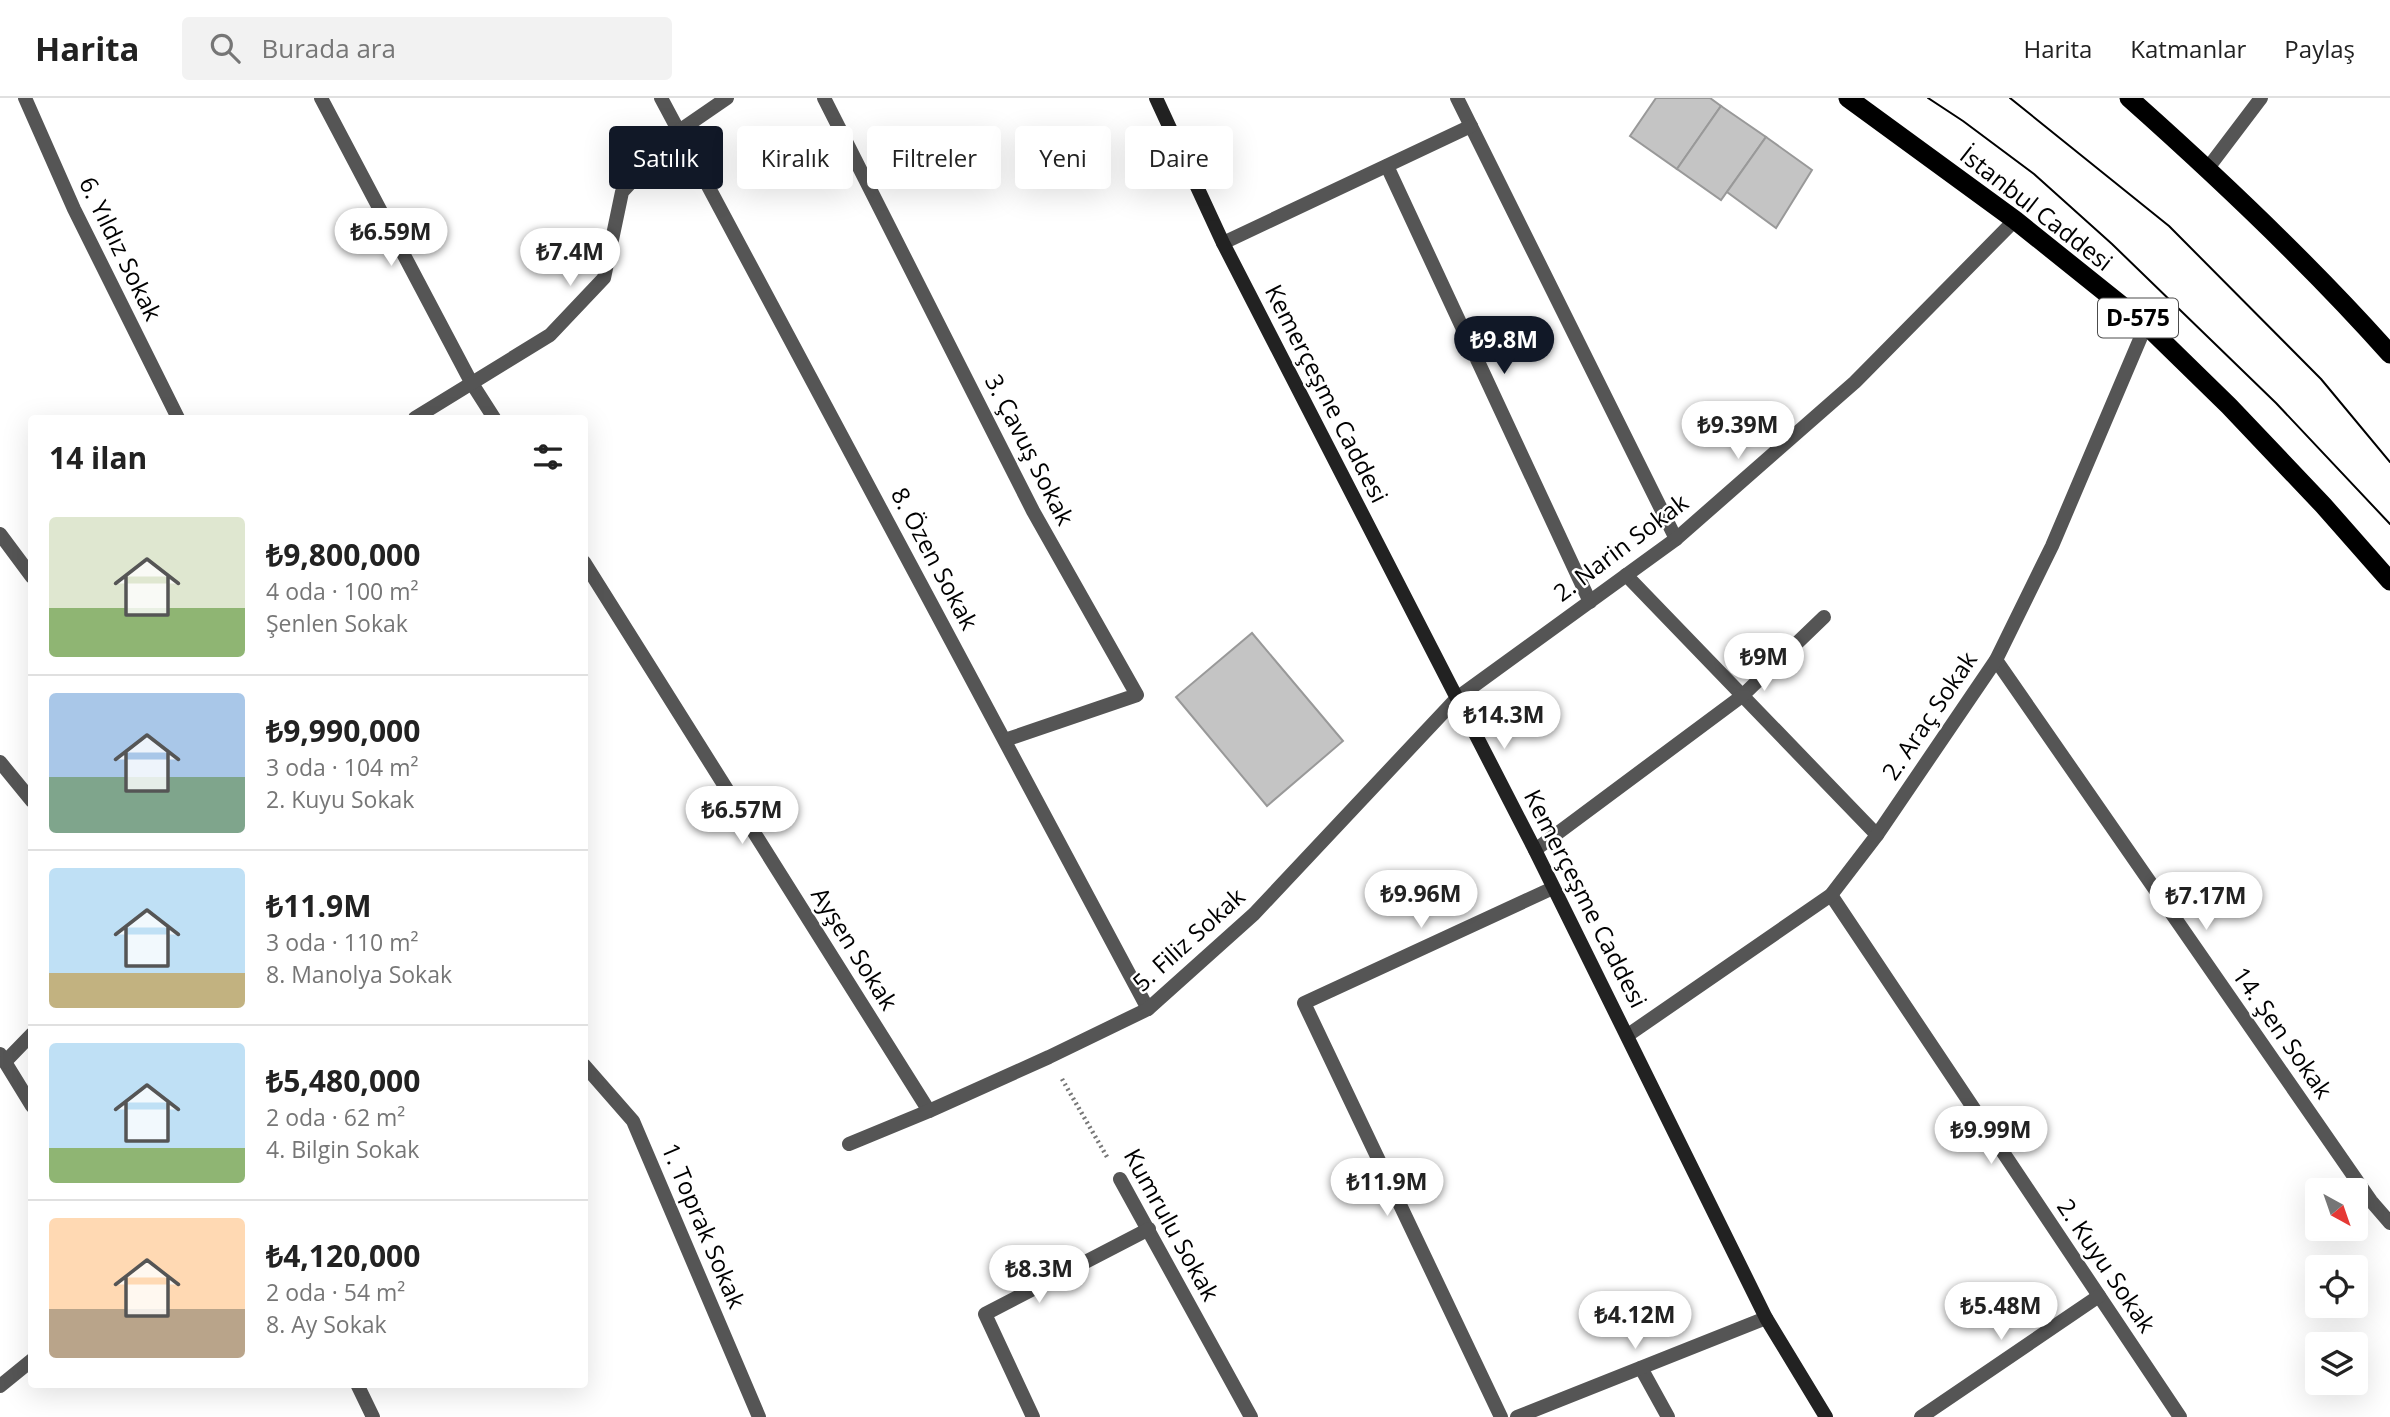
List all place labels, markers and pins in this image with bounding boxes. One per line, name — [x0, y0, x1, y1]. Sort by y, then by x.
pin: ₺6.59M — [334, 208, 448, 268]
pin: ₺7.4M — [521, 228, 619, 288]
pin: ₺9.8M — [1455, 316, 1553, 376]
pin: ₺9.39M — [1681, 402, 1795, 461]
pin: ₺9M — [1730, 634, 1798, 693]
pin: ₺14.3M — [1447, 692, 1561, 751]
pin: ₺6.57M — [685, 786, 799, 846]
pin: ₺9.96M — [1364, 870, 1478, 930]
pin: ₺7.17M — [2149, 872, 2263, 932]
pin: ₺9.99M — [1934, 1107, 2048, 1166]
pin: ₺11.9M — [1330, 1158, 1444, 1218]
pin: ₺8.3M — [990, 1246, 1088, 1305]
pin: ₺5.48M — [1944, 1282, 2058, 1342]
pin: ₺4.12M — [1578, 1292, 1692, 1351]

